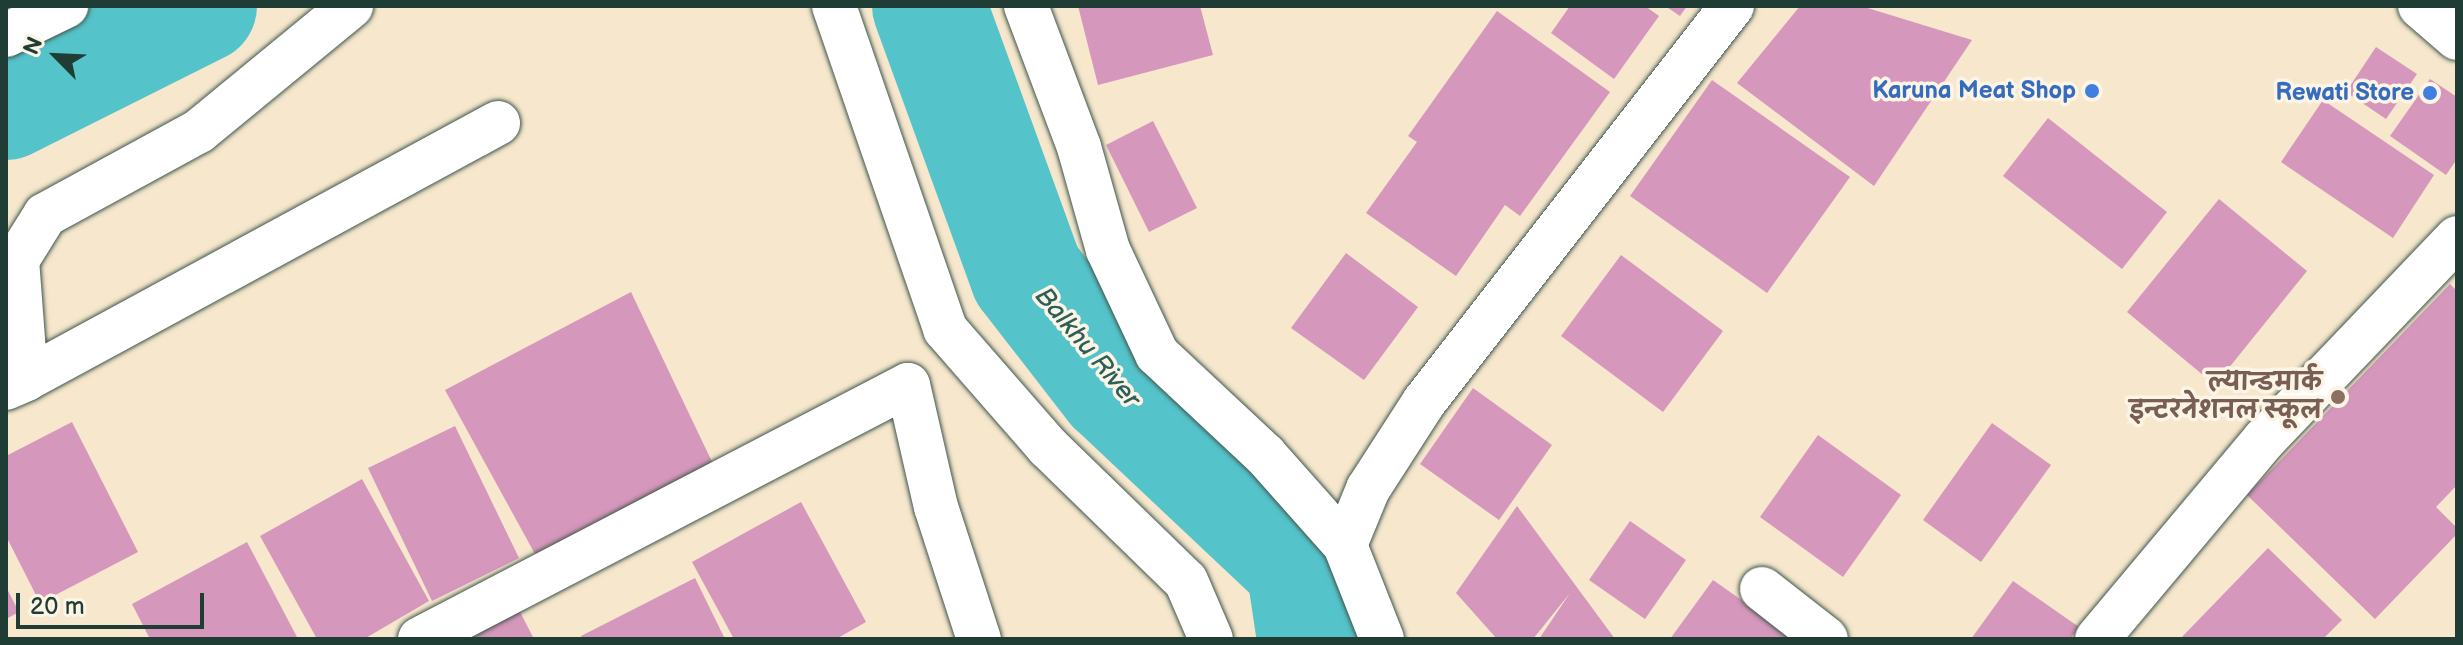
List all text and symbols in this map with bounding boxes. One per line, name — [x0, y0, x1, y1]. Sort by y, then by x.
north arrow — [16, 16, 96, 96]
text: N — [18, 33, 49, 59]
place label: Karuna Meat Shop — [1872, 77, 2076, 105]
place label: Rewati Store — [2275, 79, 2414, 107]
marker: Karuna Meat Shop — [2083, 82, 2101, 100]
marker: Rewati Store — [2421, 84, 2439, 102]
water label: Balkhu River — [1028, 282, 1146, 414]
place label: ल्यान्डमार्क इन्टरनेशनल स्कूल — [2129, 369, 2322, 425]
marker: ल्यान्डमार्क इन्टरनेशनल स्कूल — [2329, 388, 2347, 406]
scale bar — [20, 577, 208, 627]
text: 20 m — [30, 592, 85, 621]

